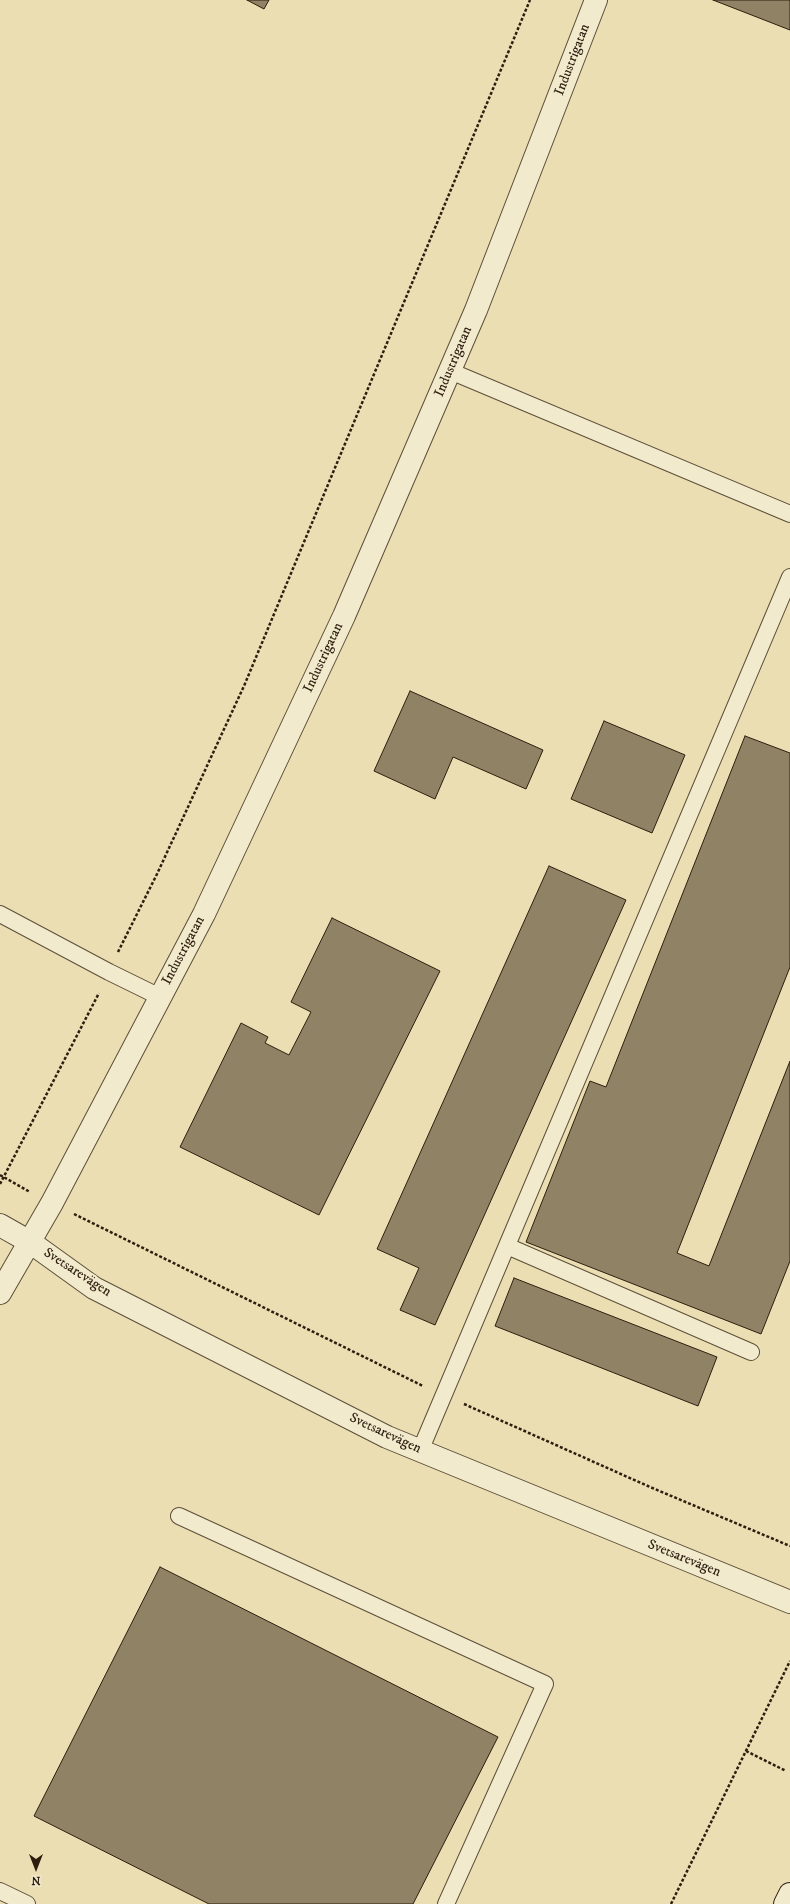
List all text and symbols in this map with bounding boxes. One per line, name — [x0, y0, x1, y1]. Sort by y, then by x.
street label: Industrigatan — [552, 22, 594, 98]
street label: Industrigatan — [432, 324, 476, 400]
street label: Industrigatan — [300, 620, 348, 696]
street label: Industrigatan — [159, 914, 209, 988]
street label: Svetsarevägen — [40, 1245, 114, 1301]
street label: Svetsarevägen — [346, 1410, 424, 1458]
street label: Svetsarevägen — [645, 1537, 723, 1581]
north arrow — [16, 1848, 56, 1888]
text: N — [31, 1873, 41, 1887]

